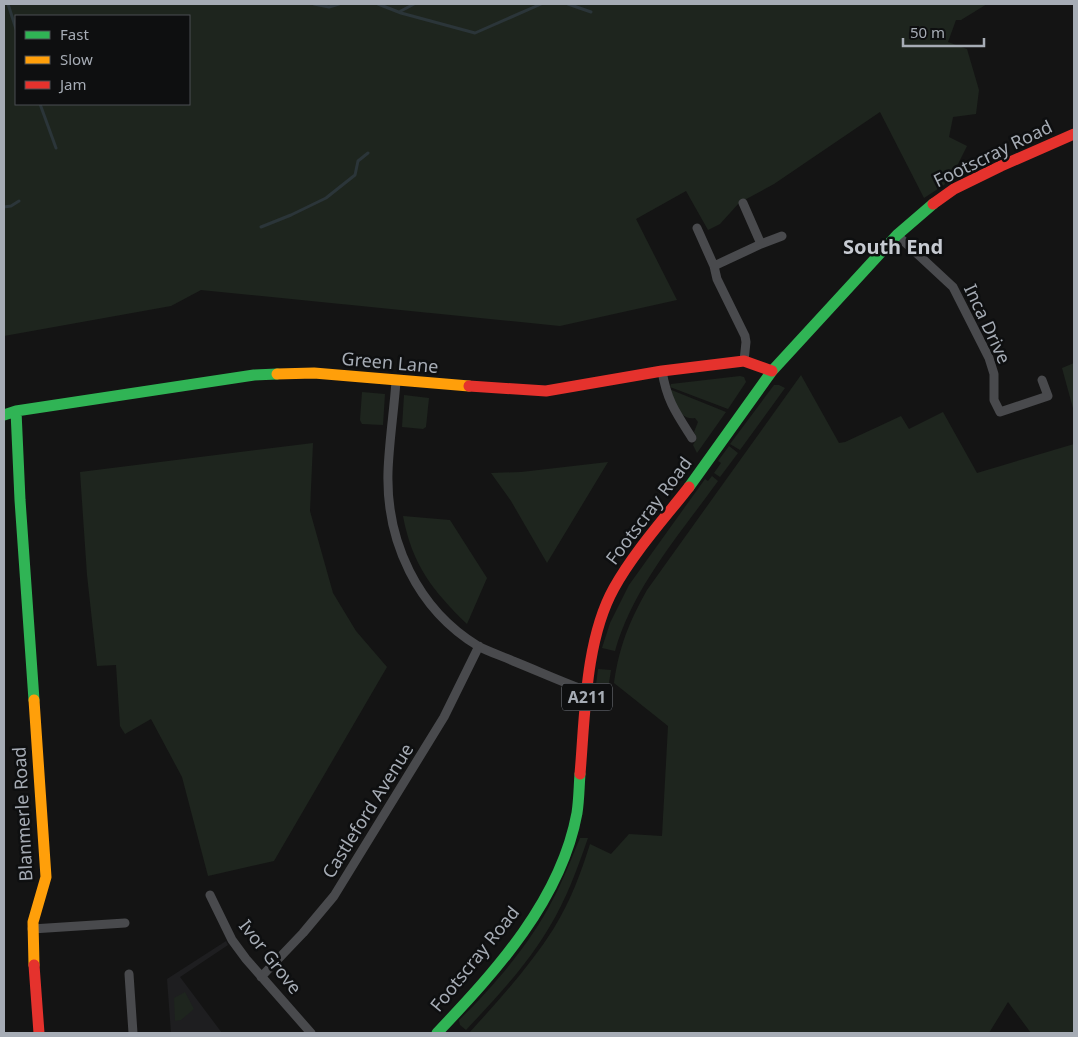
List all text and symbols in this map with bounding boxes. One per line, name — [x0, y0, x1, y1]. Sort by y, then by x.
legend — [15, 15, 190, 105]
scale bar — [903, 15, 984, 47]
text: 50 m — [910, 22, 945, 42]
text: Fast — [60, 24, 89, 44]
text: Slow — [60, 49, 93, 69]
text: Jam — [58, 74, 87, 94]
street label: Footscray Road — [929, 114, 1056, 192]
district label: South End — [843, 233, 943, 260]
street label: Inca Drive — [959, 280, 1017, 367]
street label: Green Lane — [341, 346, 439, 378]
street label: Footscray Road — [600, 452, 697, 569]
road number: A211 — [562, 684, 612, 710]
street label: Castleford Avenue — [316, 739, 418, 882]
street label: Blanmerle Road — [6, 746, 38, 882]
street label: Footscray Road — [424, 901, 524, 1016]
street label: Ivor Grove — [234, 914, 307, 999]

